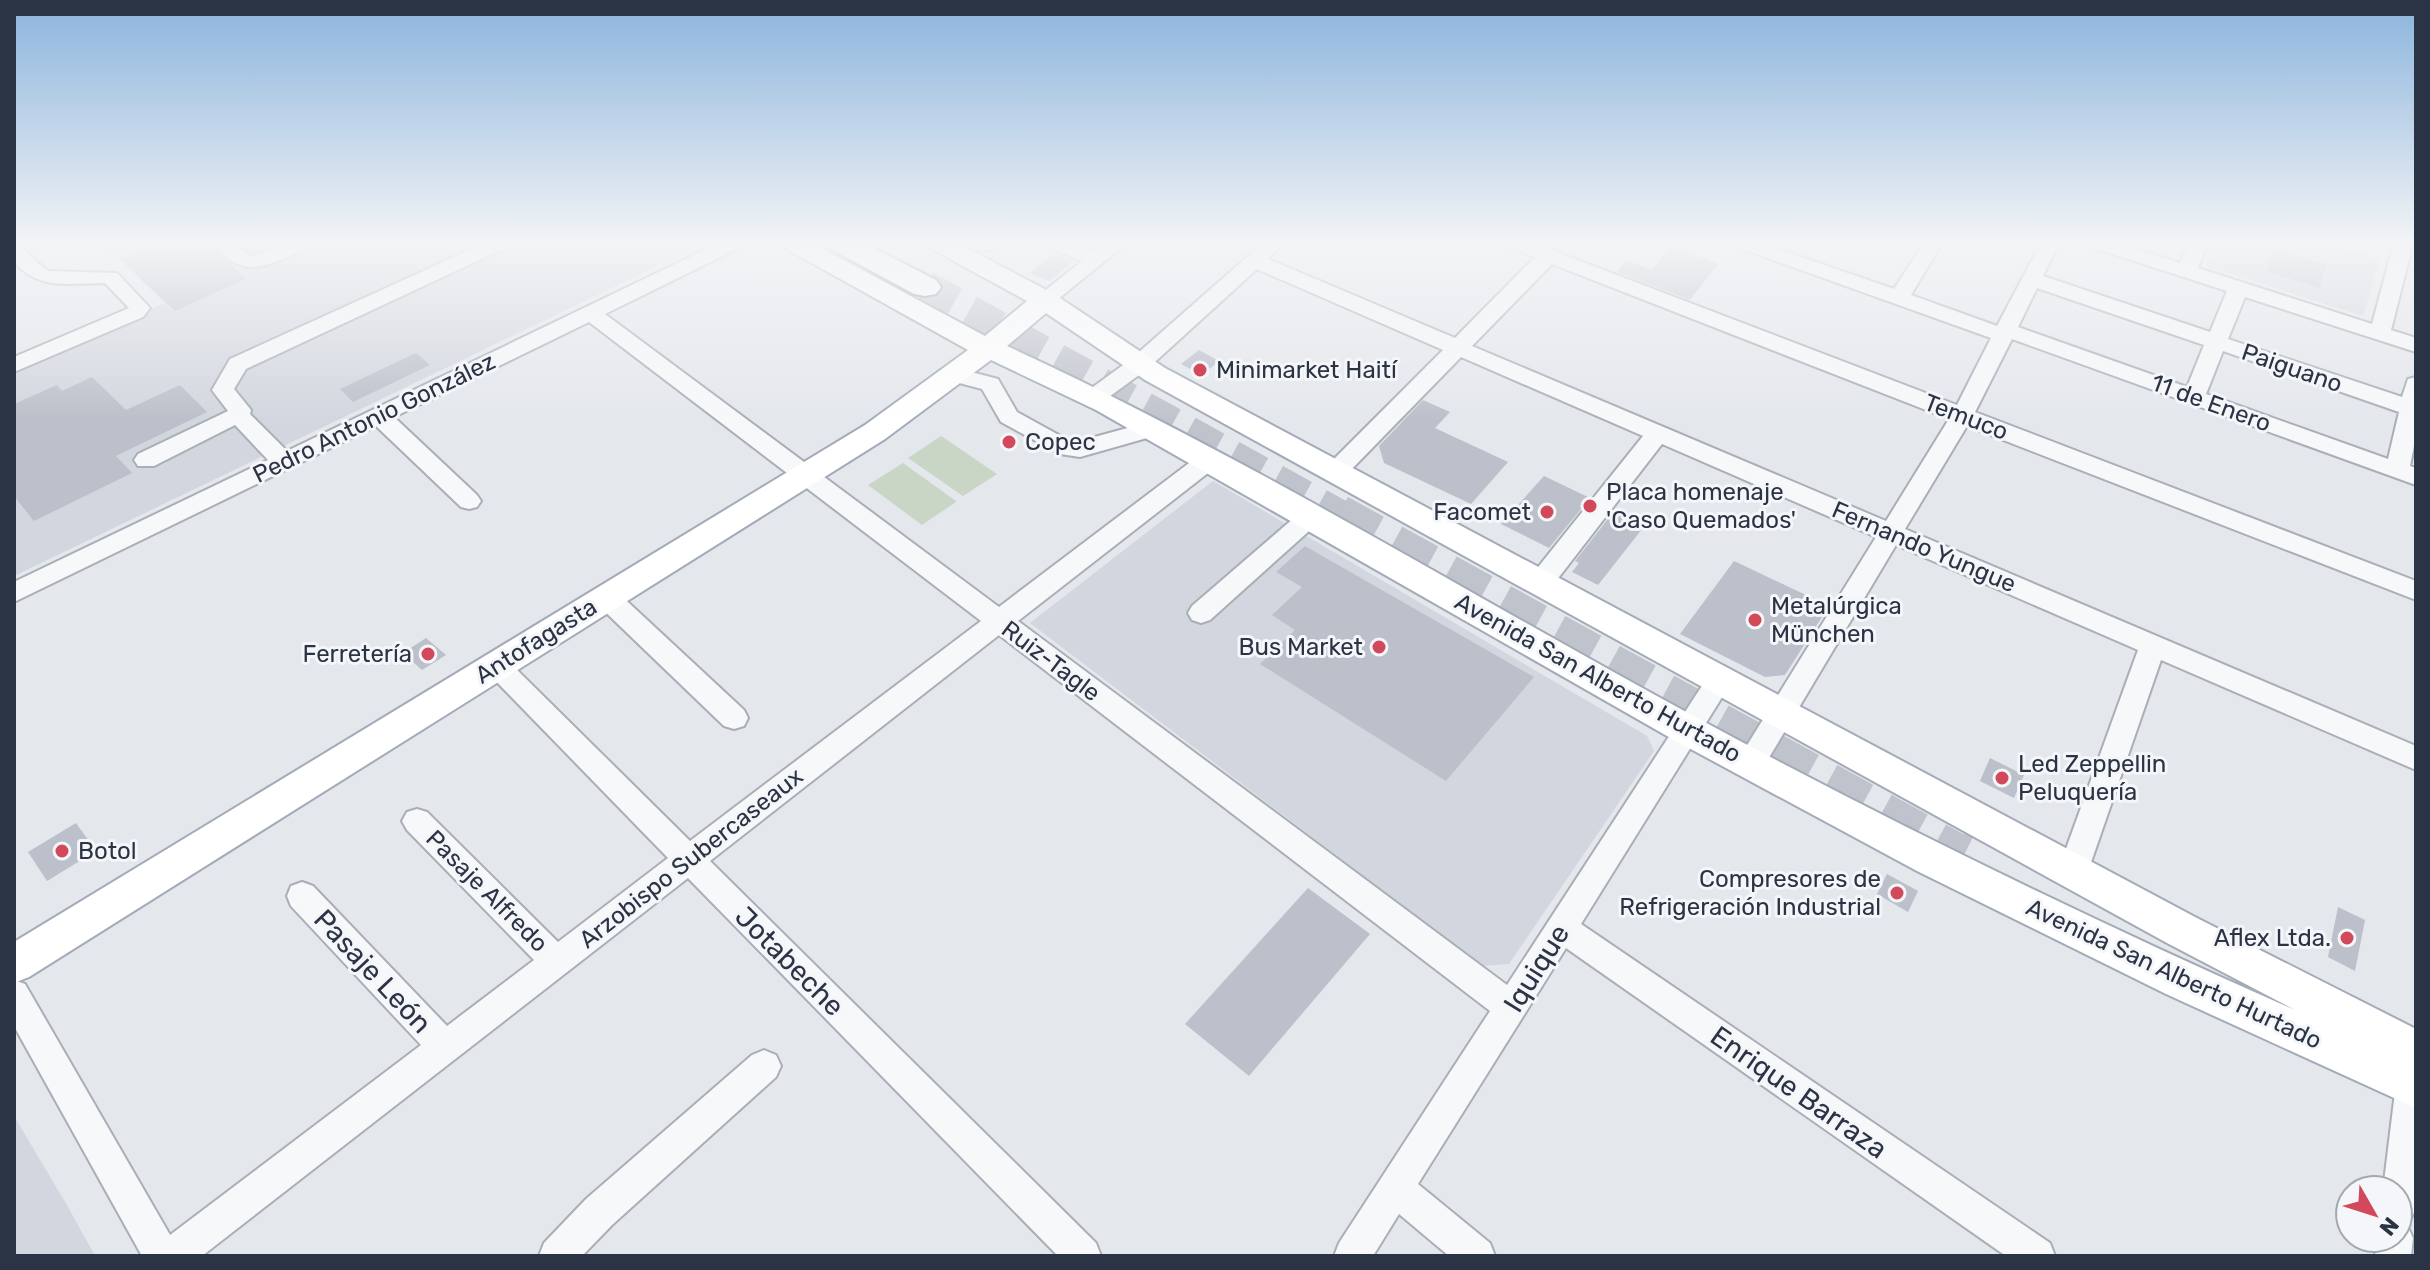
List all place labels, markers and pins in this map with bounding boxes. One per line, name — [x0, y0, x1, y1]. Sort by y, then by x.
place label: Minimarket Haití — [1216, 356, 1398, 384]
marker: Minimarket Haití — [1191, 361, 1209, 379]
place label: Copec — [1025, 428, 1096, 456]
marker: Copec — [1000, 433, 1018, 451]
place label: Placa homenaje 'Caso Quemados' — [1606, 478, 1796, 534]
marker: Placa homenaje 'Caso Quemados' — [1581, 497, 1599, 515]
place label: Facomet — [1433, 498, 1531, 526]
marker: Facomet — [1538, 503, 1556, 521]
place label: Metalúrgica München — [1771, 592, 1902, 648]
marker: Metalúrgica München — [1746, 611, 1764, 629]
place label: Bus Market — [1238, 633, 1363, 661]
marker: Bus Market — [1370, 638, 1388, 656]
place label: Ferretería — [302, 640, 412, 668]
marker: Ferretería — [419, 645, 437, 663]
place label: Led Zeppellin Peluquería — [2018, 750, 2166, 806]
marker: Led Zeppellin Peluquería — [1993, 769, 2011, 787]
place label: Botol — [78, 837, 137, 865]
marker: Botol — [53, 842, 71, 860]
place label: Compresores de Refrigeración Industrial — [1619, 865, 1881, 921]
marker: Compresores de Refrigeración Industrial — [1888, 884, 1906, 902]
place label: Aflex Ltda. — [2214, 924, 2331, 952]
marker: Aflex Ltda. — [2338, 929, 2356, 947]

